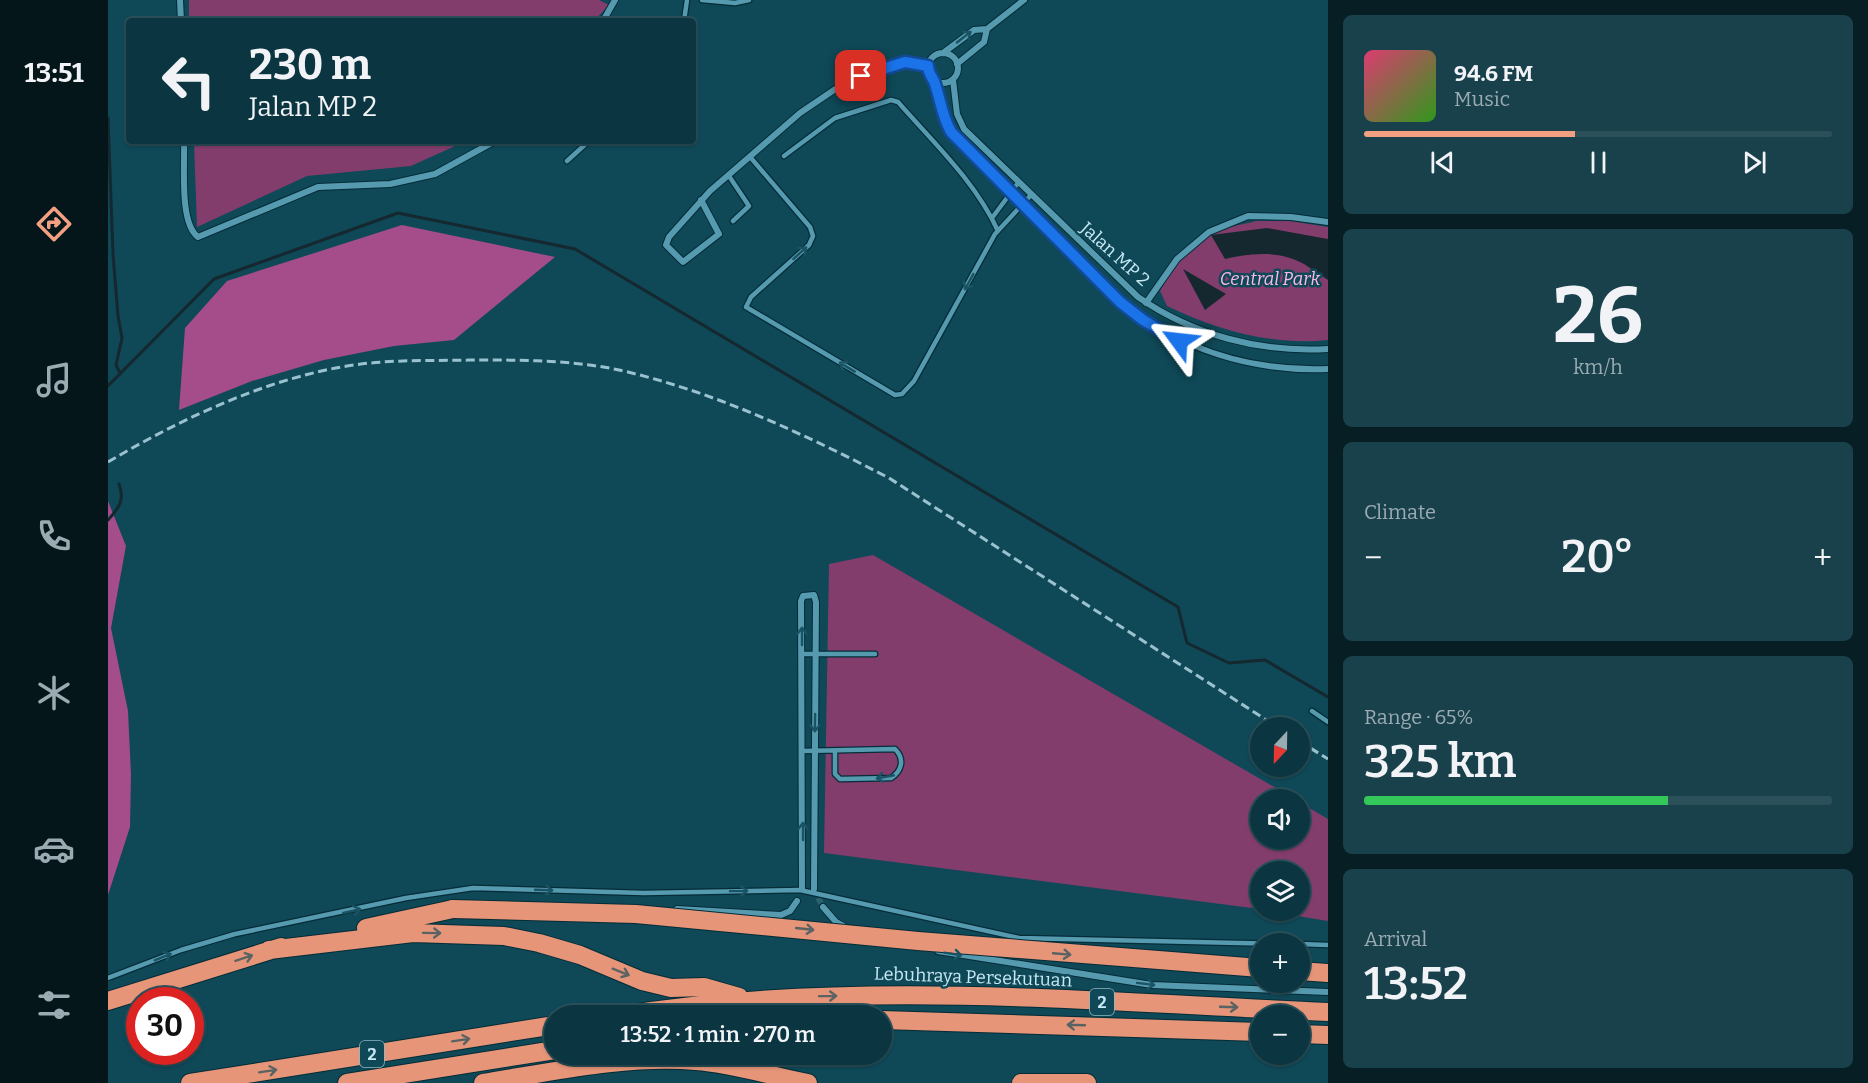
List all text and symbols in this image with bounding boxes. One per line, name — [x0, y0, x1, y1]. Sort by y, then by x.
one-way arrow — [955, 31, 971, 44]
text: 230 m — [249, 40, 371, 90]
icon: left — [150, 42, 228, 120]
pin — [835, 50, 886, 101]
text: 13:51 — [24, 57, 84, 89]
icon: arrive — [844, 59, 877, 92]
text: 94.6 FM — [1454, 60, 1533, 87]
text: Music — [1454, 87, 1510, 111]
text: Jalan MP 2 — [249, 91, 377, 123]
icon: previous — [1426, 146, 1459, 179]
icon: pause — [1582, 146, 1615, 179]
icon: next — [1738, 146, 1771, 179]
icon: directions — [33, 203, 75, 245]
street label: Jalan MP 2 — [1075, 217, 1154, 291]
one-way arrow — [793, 246, 808, 260]
park label: Central Park — [1220, 268, 1320, 290]
text: 26 — [1553, 269, 1643, 363]
one-way arrow — [963, 272, 974, 290]
position arrow — [1147, 309, 1211, 373]
text: km/h — [1573, 355, 1623, 379]
icon: music — [33, 359, 75, 401]
one-way arrow — [839, 360, 856, 372]
text: Climate — [1364, 500, 1436, 524]
icon: phone — [33, 515, 75, 557]
text: 20° — [1561, 530, 1634, 584]
text: − — [1364, 538, 1382, 578]
text: + — [1813, 538, 1832, 578]
one-way arrow — [796, 626, 808, 646]
icon: climate — [33, 672, 75, 714]
text: Range · 65% — [1364, 705, 1473, 729]
one-way arrow — [809, 713, 821, 733]
north arrow — [1250, 717, 1310, 777]
map controls — [1250, 717, 1310, 1065]
text: 325 km — [1364, 735, 1516, 789]
one-way arrow — [876, 771, 895, 782]
button: sound — [1250, 789, 1310, 849]
one-way arrow — [797, 821, 809, 841]
icon: car — [33, 828, 75, 870]
button: layers — [1250, 861, 1310, 921]
one-way arrow — [534, 884, 554, 896]
one-way arrow — [729, 885, 749, 897]
one-way arrow — [342, 904, 361, 916]
one-way arrow — [795, 924, 815, 935]
one-way arrow — [421, 927, 441, 939]
text: Arrival — [1364, 927, 1427, 951]
button: + — [1250, 933, 1310, 993]
one-way arrow — [943, 948, 963, 959]
one-way arrow — [1051, 949, 1071, 960]
one-way arrow — [153, 951, 171, 962]
one-way arrow — [234, 951, 253, 962]
text: 13:52 — [1364, 957, 1468, 1011]
street label: Lebuhraya Persekutuan — [874, 963, 1073, 991]
one-way arrow — [611, 967, 629, 978]
one-way arrow — [1135, 979, 1155, 990]
icon: filters — [33, 984, 75, 1026]
speed limit sign: 30 — [126, 987, 204, 1065]
road number: 2 — [1090, 989, 1114, 1015]
one-way arrow — [817, 990, 837, 1002]
one-way arrow — [1218, 1002, 1238, 1013]
button: − — [1250, 1005, 1310, 1065]
one-way arrow — [1066, 1019, 1086, 1030]
text: 13:52 · 1 min · 270 m — [621, 1021, 815, 1048]
one-way arrow — [451, 1035, 470, 1046]
road number: 2 — [360, 1041, 384, 1067]
one-way arrow — [258, 1065, 278, 1076]

